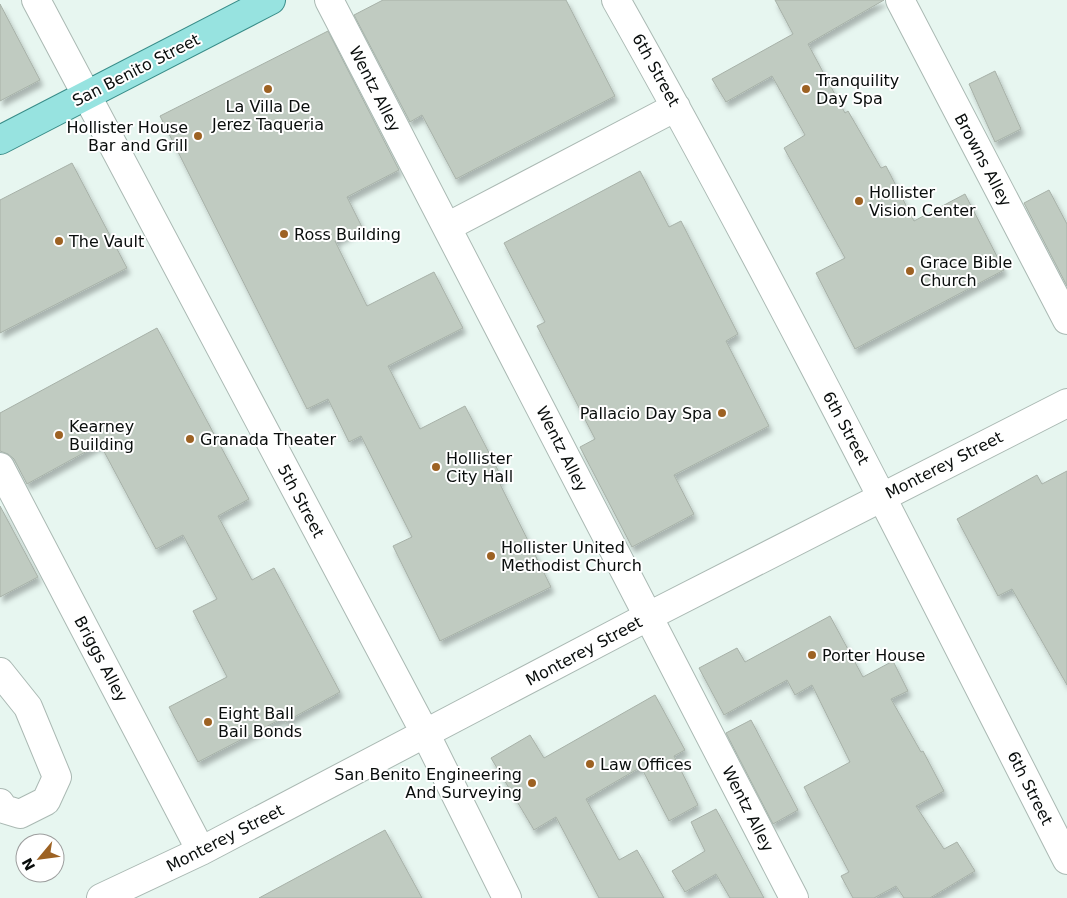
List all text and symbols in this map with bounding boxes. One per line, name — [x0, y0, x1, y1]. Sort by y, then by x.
street label: San Benito Street — [69, 30, 203, 110]
street label: 6th Street — [628, 30, 684, 110]
street label: Wentz Alley — [345, 43, 405, 135]
place label: Tranquility Day Spa — [815, 71, 899, 108]
marker: La Villa De Jerez Taqueria — [262, 83, 274, 95]
marker: Tranquility Day Spa — [800, 83, 812, 95]
place label: La Villa De Jerez Taqueria — [211, 97, 324, 134]
street label: Browns Alley — [950, 110, 1016, 210]
place label: Hollister House Bar and Grill — [67, 118, 188, 155]
marker: Hollister House Bar and Grill — [192, 130, 204, 142]
place label: Hollister Vision Center — [869, 183, 976, 220]
marker: Hollister Vision Center — [853, 195, 865, 207]
place label: Ross Building — [294, 225, 401, 244]
marker: Ross Building — [278, 228, 290, 240]
place label: The Vault — [68, 232, 144, 251]
marker: The Vault — [53, 235, 65, 247]
place label: Grace Bible Church — [920, 253, 1012, 290]
marker: Grace Bible Church — [904, 265, 916, 277]
street label: 6th Street — [819, 388, 873, 468]
street label: Wentz Alley — [532, 403, 592, 495]
place label: Pallacio Day Spa — [580, 404, 712, 423]
marker: Pallacio Day Spa — [716, 407, 728, 419]
place label: Kearney Building — [69, 417, 134, 454]
street label: Monterey Street — [882, 427, 1006, 503]
marker: Kearney Building — [53, 429, 65, 441]
place label: Granada Theater — [200, 430, 336, 449]
marker: Granada Theater — [184, 433, 196, 445]
place label: Hollister City Hall — [446, 449, 513, 486]
street label: 5th Street — [274, 461, 328, 541]
marker: Hollister City Hall — [430, 461, 442, 473]
place label: Hollister United Methodist Church — [501, 538, 642, 575]
marker: Hollister United Methodist Church — [485, 550, 497, 562]
street label: Monterey Street — [523, 612, 645, 690]
street label: Briggs Alley — [70, 613, 132, 705]
place label: Porter House — [822, 646, 925, 665]
marker: Porter House — [806, 649, 818, 661]
place label: Eight Ball Bail Bonds — [218, 704, 302, 741]
marker: Eight Ball Bail Bonds — [202, 716, 214, 728]
street label: 6th Street — [1003, 748, 1057, 828]
place label: Law Offices — [600, 755, 692, 774]
marker: Law Offices — [584, 758, 596, 770]
street label: Wentz Alley — [718, 763, 778, 855]
place label: San Benito Engineering And Surveying — [334, 765, 522, 802]
marker: San Benito Engineering And Surveying — [526, 777, 538, 789]
street label: Monterey Street — [163, 800, 287, 876]
north arrow — [15, 833, 65, 883]
text: N — [19, 855, 38, 873]

